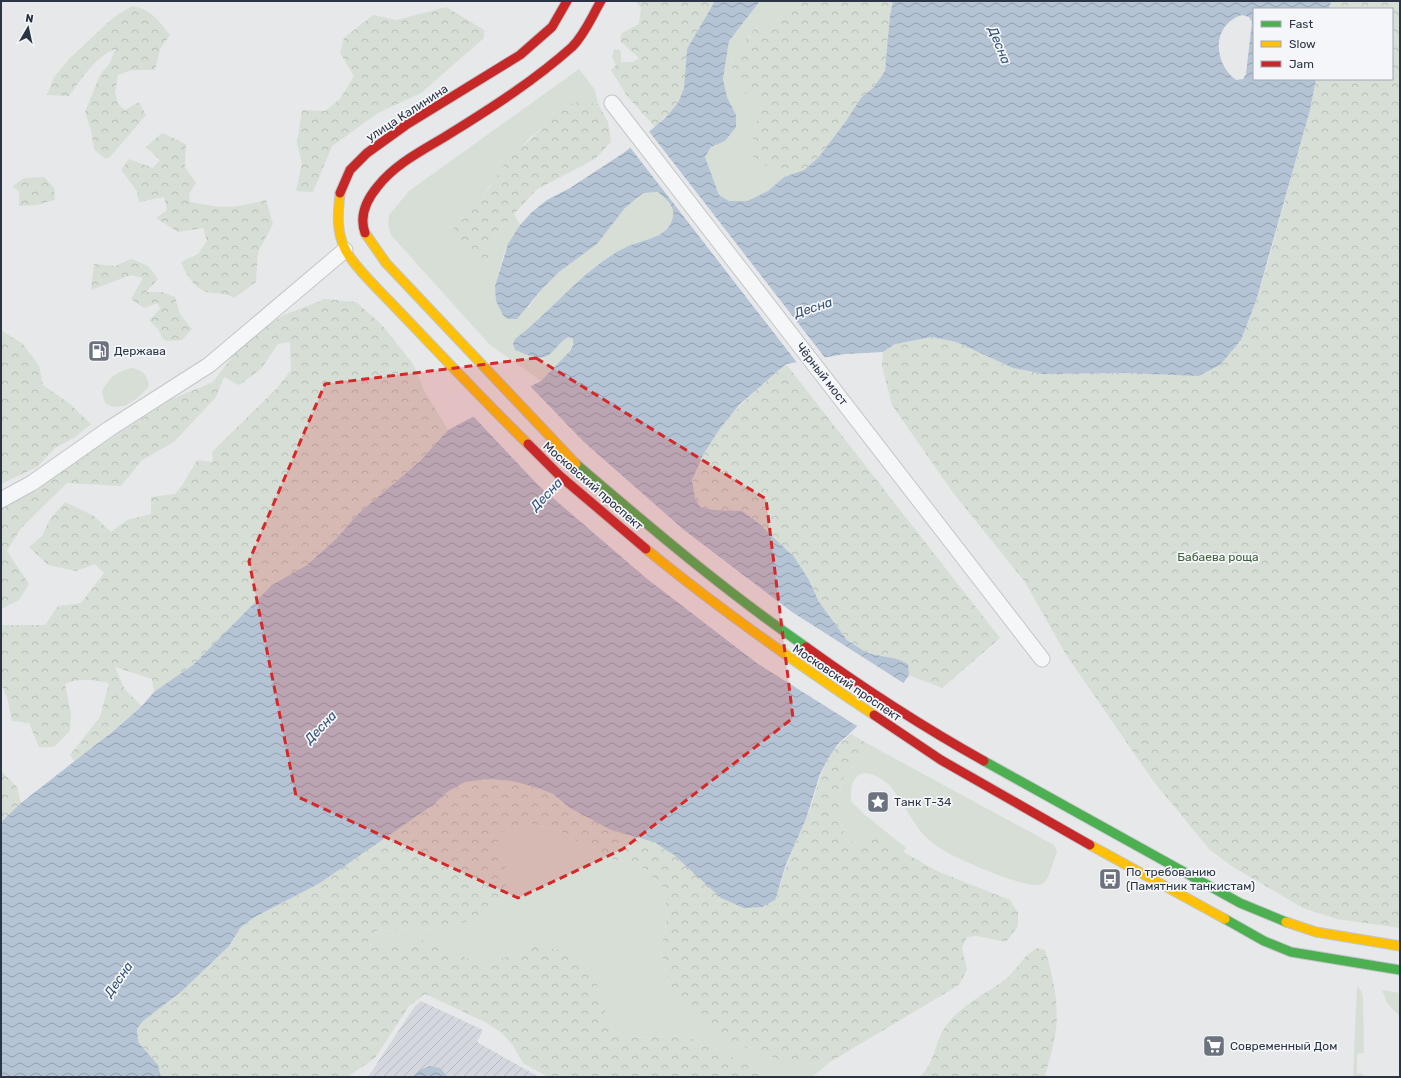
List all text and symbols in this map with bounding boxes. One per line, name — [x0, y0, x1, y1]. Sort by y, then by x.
north arrow — [8, 8, 48, 48]
legend — [1253, 8, 1393, 80]
text: N — [25, 12, 34, 26]
text: Fast — [1289, 17, 1313, 31]
water label: Десна — [985, 23, 1014, 67]
text: Slow — [1289, 37, 1316, 51]
text: Jam — [1289, 57, 1314, 71]
street label: улица Калинина — [364, 81, 450, 145]
water label: Десна — [791, 294, 834, 321]
fuel station icon: Держава — [86, 338, 112, 364]
street label: Чёрный мост — [793, 340, 851, 408]
place label: Держава — [114, 344, 166, 358]
street label: Московский проспект — [540, 439, 646, 533]
water label: Десна — [527, 475, 566, 514]
park label: Бабаева роща — [1177, 550, 1259, 564]
street label: Московский проспект — [790, 642, 904, 724]
water label: Десна — [301, 708, 340, 747]
place icon: Танк Т-34 — [865, 789, 891, 815]
place label: Танк Т-34 — [894, 795, 952, 809]
place label: По требованию (Памятник танкистам) — [1126, 865, 1255, 893]
bus stop icon: По требованию (Памятник танкистам) — [1097, 866, 1123, 892]
water label: Десна — [100, 959, 136, 1000]
supermarket icon: Современный Дом — [1201, 1033, 1227, 1059]
place label: Современный Дом — [1230, 1039, 1337, 1053]

